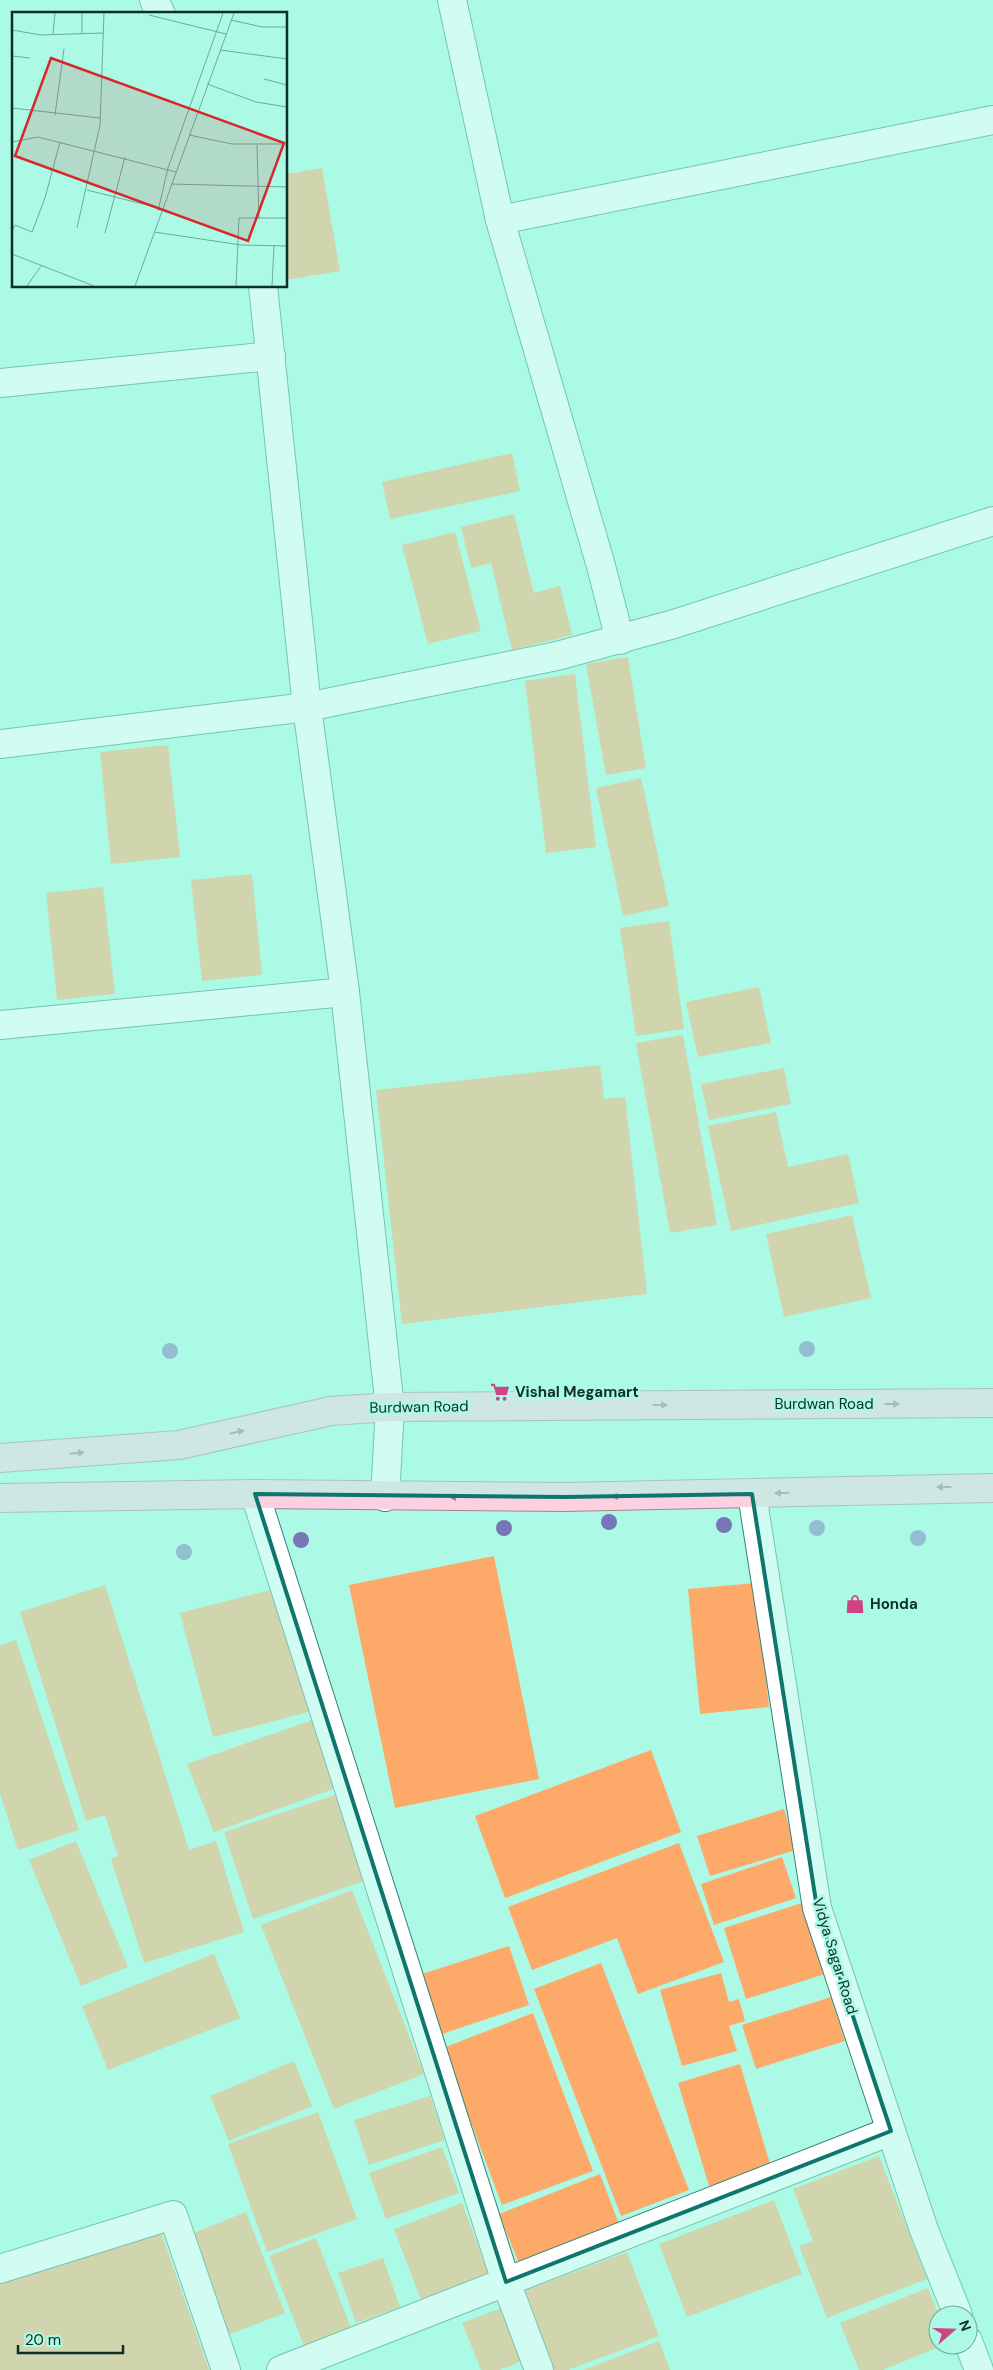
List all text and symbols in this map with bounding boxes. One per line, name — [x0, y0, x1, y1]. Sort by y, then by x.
inset map — [12, 12, 288, 288]
supermarket icon: Vishal Megamart — [489, 1381, 511, 1403]
place label: Vishal Megamart — [515, 1382, 639, 1402]
street label: Burdwan Road — [774, 1394, 874, 1414]
street label: Burdwan Road — [369, 1396, 469, 1418]
one-way arrow — [885, 1400, 901, 1408]
one-way arrow — [652, 1401, 668, 1409]
one-way arrow — [230, 1428, 245, 1436]
one-way arrow — [69, 1449, 85, 1457]
one-way arrow — [936, 1483, 952, 1491]
one-way arrow — [774, 1489, 790, 1497]
one-way arrow — [611, 1492, 627, 1500]
one-way arrow — [449, 1493, 465, 1501]
shop icon: Honda — [844, 1593, 866, 1615]
place label: Honda — [870, 1594, 918, 1614]
street label: Vidya Sagar Road — [808, 1895, 862, 2017]
north arrow — [928, 2305, 978, 2355]
text: N — [955, 2318, 975, 2333]
scale bar — [18, 2322, 122, 2354]
text: 20 m — [25, 2330, 61, 2350]

